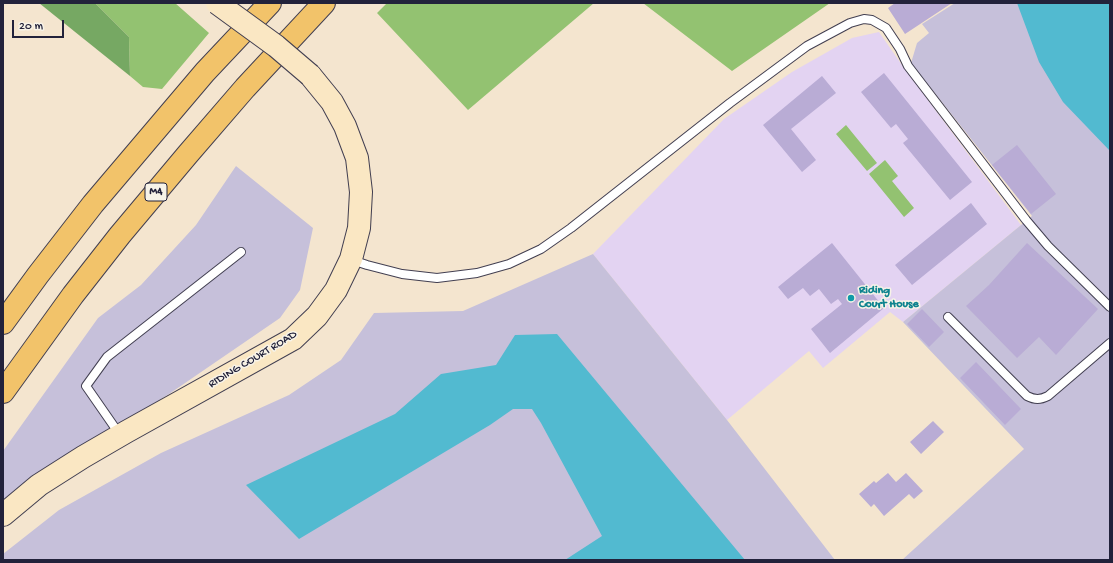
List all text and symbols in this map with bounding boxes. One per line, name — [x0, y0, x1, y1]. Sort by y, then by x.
scale bar — [14, 12, 66, 38]
text: 20 m — [19, 20, 43, 34]
road number: M4 — [145, 183, 167, 201]
place label: Riding Court House — [859, 284, 919, 312]
marker: Riding Court House — [846, 293, 856, 303]
street label: RIDING COURT ROAD — [206, 328, 300, 392]

